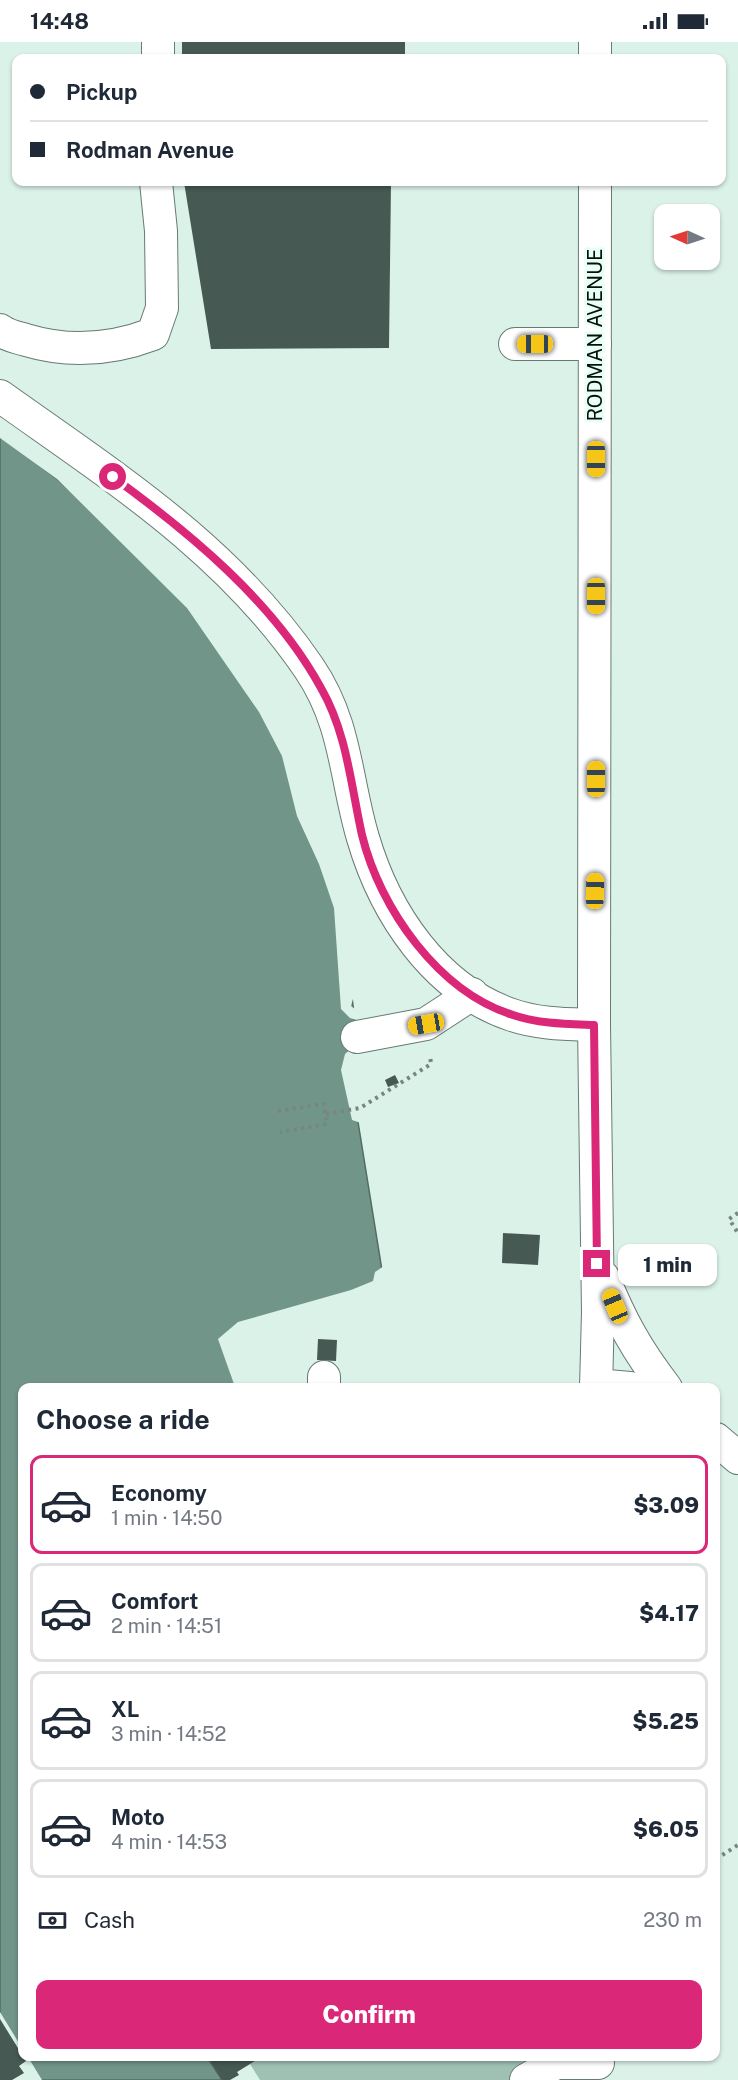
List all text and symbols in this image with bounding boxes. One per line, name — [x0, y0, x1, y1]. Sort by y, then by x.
text: 14:48 — [30, 8, 89, 34]
text: Pickup — [66, 79, 137, 105]
text: Rodman Avenue — [66, 137, 234, 163]
north arrow — [654, 204, 720, 270]
map controls — [654, 204, 720, 270]
street label: RODMAN AVENUE — [583, 248, 607, 422]
car — [517, 335, 553, 353]
car — [587, 441, 605, 477]
route start — [99, 463, 126, 490]
car — [587, 578, 605, 614]
car — [587, 761, 605, 797]
car — [586, 873, 604, 909]
car — [407, 1012, 445, 1036]
callout: 1 min — [618, 1243, 717, 1285]
route end — [583, 1250, 610, 1277]
text: 1 min — [643, 1253, 692, 1277]
car — [600, 1286, 630, 1326]
text: Choose a ride — [36, 1403, 210, 1435]
icon: car — [39, 1478, 93, 1532]
text: Economy — [111, 1480, 207, 1506]
text: $3.09 — [633, 1492, 699, 1518]
text: 1 min · 14:50 — [111, 1506, 222, 1530]
icon: car — [39, 1586, 93, 1640]
text: Comfort — [111, 1588, 198, 1614]
text: $4.17 — [639, 1600, 699, 1626]
text: 2 min · 14:51 — [111, 1614, 222, 1638]
icon: car — [39, 1694, 93, 1748]
text: XL — [111, 1696, 139, 1722]
text: $5.25 — [632, 1708, 699, 1734]
text: 3 min · 14:52 — [111, 1722, 227, 1746]
icon: car — [39, 1802, 93, 1856]
text: Moto — [111, 1804, 165, 1830]
text: $6.05 — [633, 1816, 699, 1842]
text: 4 min · 14:53 — [111, 1830, 227, 1854]
icon: cash — [36, 1904, 69, 1937]
text: Cash — [84, 1907, 135, 1933]
text: 230 m — [643, 1908, 702, 1932]
button: Confirm — [36, 1980, 702, 2049]

